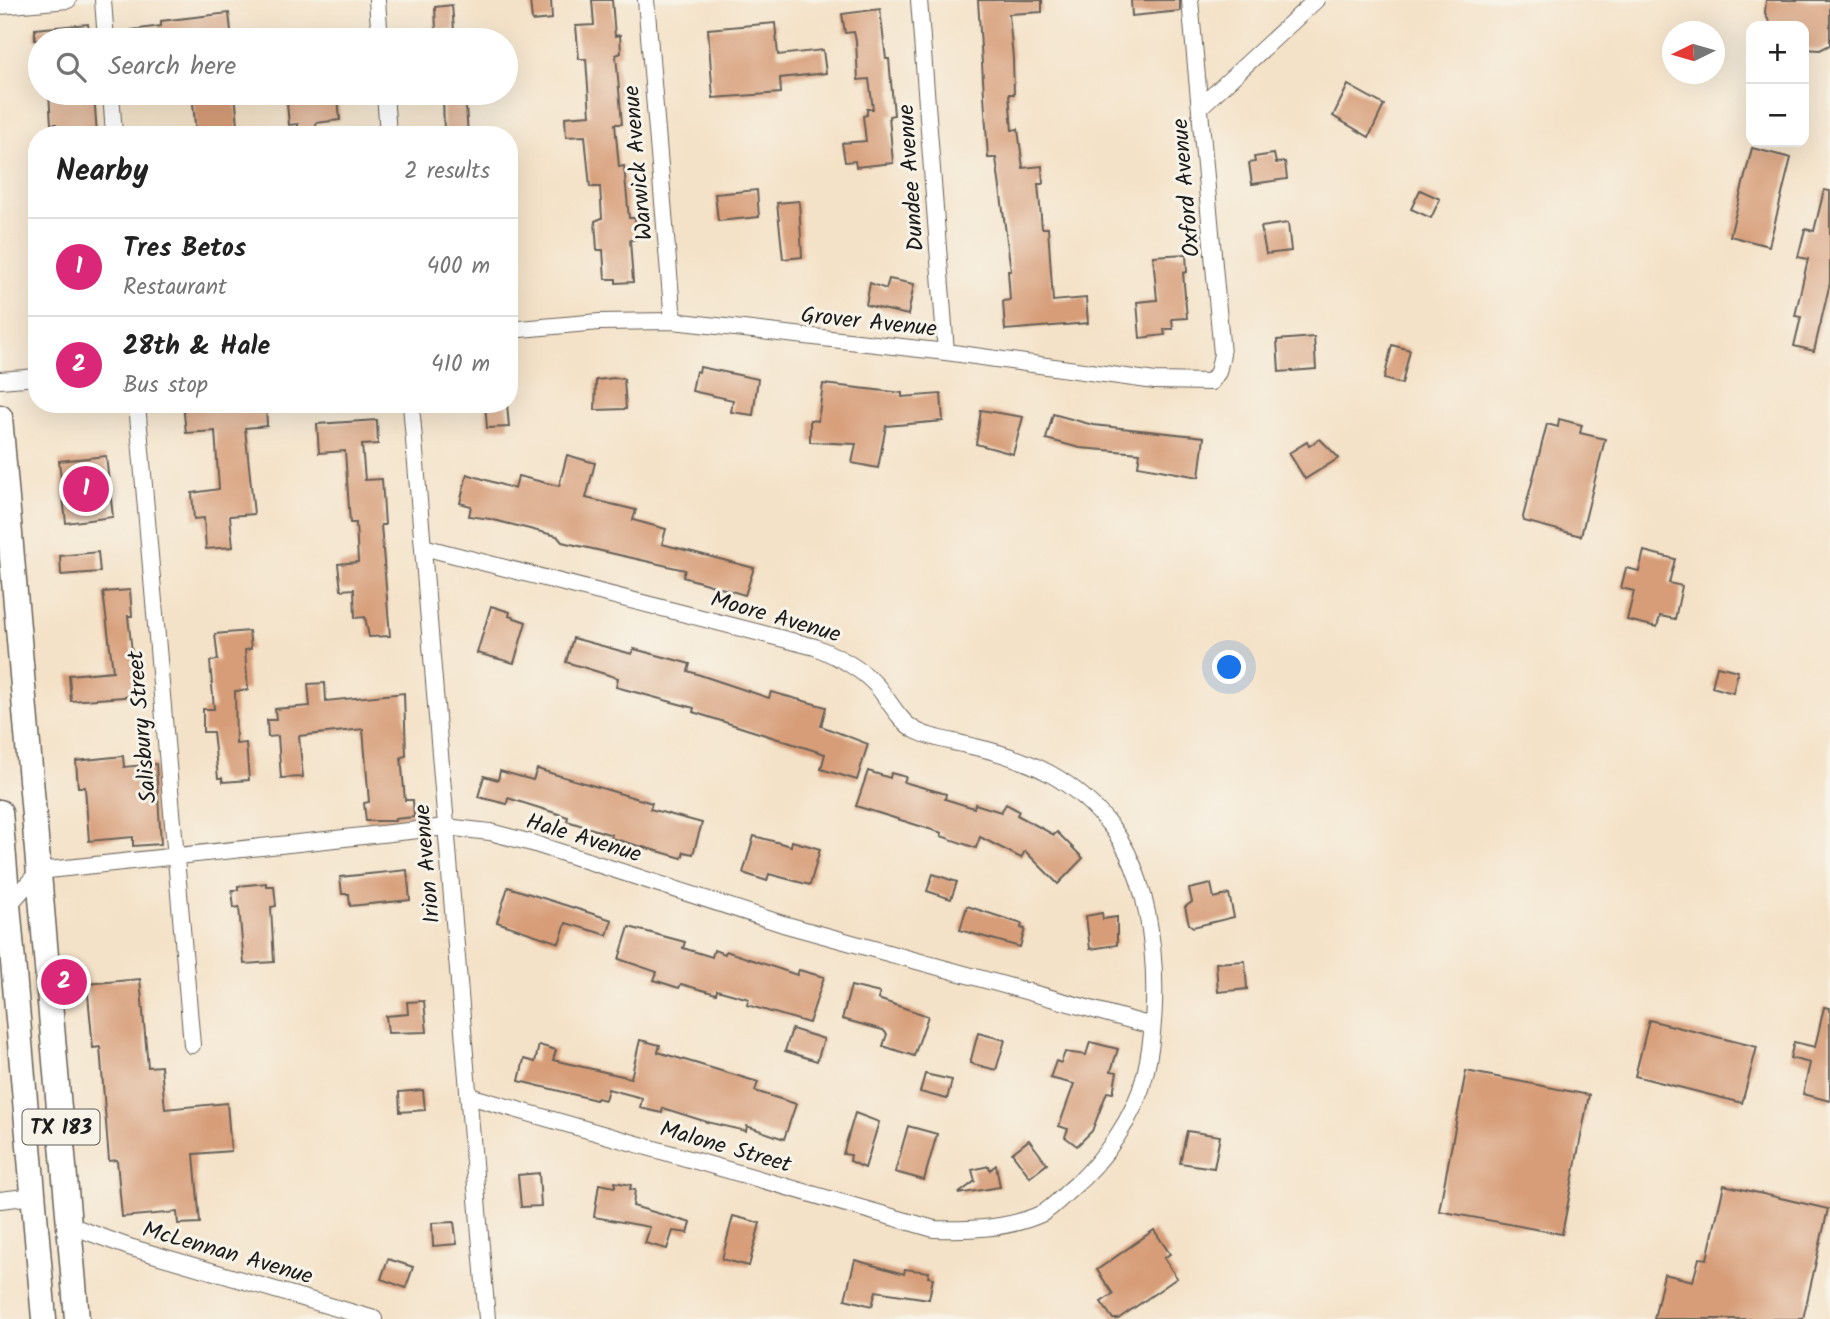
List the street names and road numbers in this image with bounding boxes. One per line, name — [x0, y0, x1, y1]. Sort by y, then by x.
street label: Warwick Avenue — [614, 84, 664, 242]
street label: Dundee Avenue — [889, 103, 935, 253]
street label: Oxford Avenue — [1163, 117, 1211, 259]
street label: Grover Avenue — [799, 298, 939, 348]
street label: Moore Avenue — [706, 582, 845, 654]
street label: Salisbury Street — [118, 648, 168, 805]
street label: Irion Avenue — [405, 803, 451, 925]
street label: Hale Avenue — [521, 804, 646, 874]
road number: TX 183 — [22, 1110, 100, 1144]
street label: Malone Street — [656, 1112, 796, 1184]
street label: McLennan Avenue — [138, 1212, 317, 1295]

